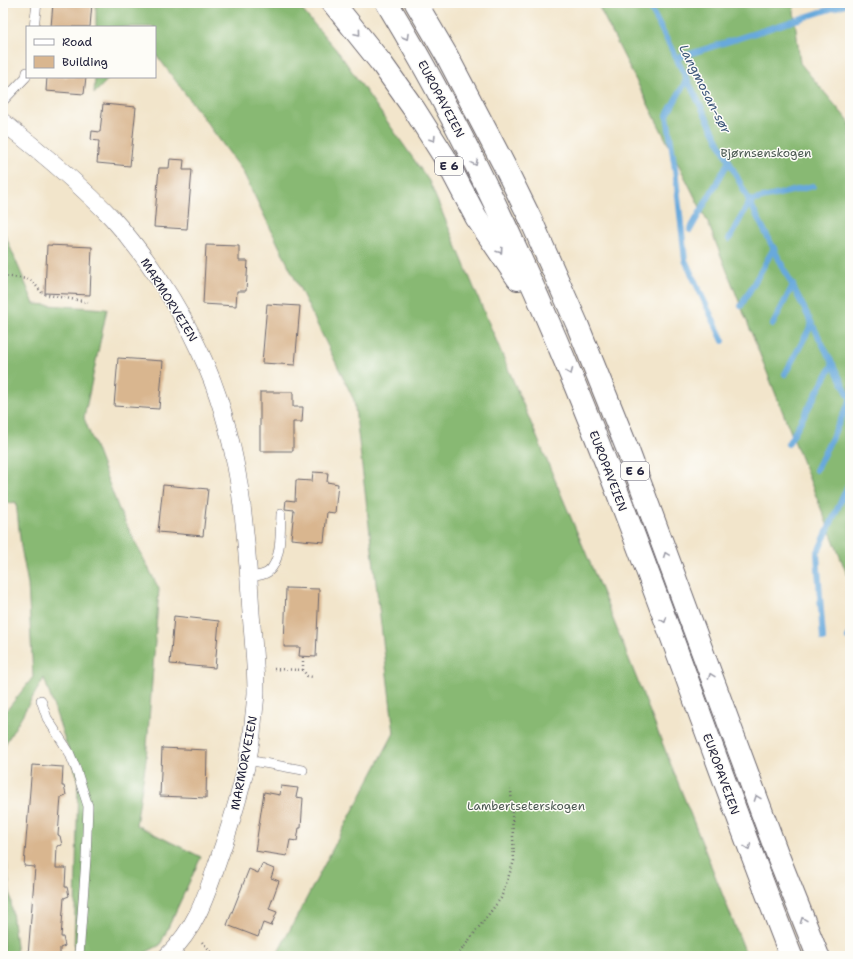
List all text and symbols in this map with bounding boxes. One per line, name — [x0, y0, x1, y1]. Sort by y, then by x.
legend — [26, 26, 156, 78]
one-way arrow — [354, 28, 361, 36]
one-way arrow — [402, 33, 409, 40]
text: Road — [62, 34, 93, 50]
water label: Langmosan-sør — [675, 41, 735, 137]
text: Building — [62, 54, 108, 70]
street label: EUROPAVEIEN — [414, 57, 468, 141]
one-way arrow — [428, 135, 436, 142]
park label: Bjørnsenskogen — [721, 145, 811, 161]
road number: E 6 — [435, 157, 463, 175]
one-way arrow — [470, 159, 478, 166]
one-way arrow — [495, 246, 502, 253]
street label: MARMORVEIEN — [137, 255, 201, 345]
one-way arrow — [566, 369, 574, 376]
street label: EUROPAVEIEN — [585, 428, 631, 514]
road number: E 6 — [621, 462, 649, 480]
one-way arrow — [663, 551, 671, 558]
one-way arrow — [660, 616, 668, 623]
one-way arrow — [708, 673, 716, 680]
street label: MARMORVEIEN — [227, 714, 261, 812]
street label: EUROPAVEIEN — [699, 731, 743, 817]
one-way arrow — [753, 795, 761, 802]
park label: Lambertseterskogen — [467, 798, 585, 814]
one-way arrow — [744, 843, 752, 850]
one-way arrow — [800, 916, 808, 923]

